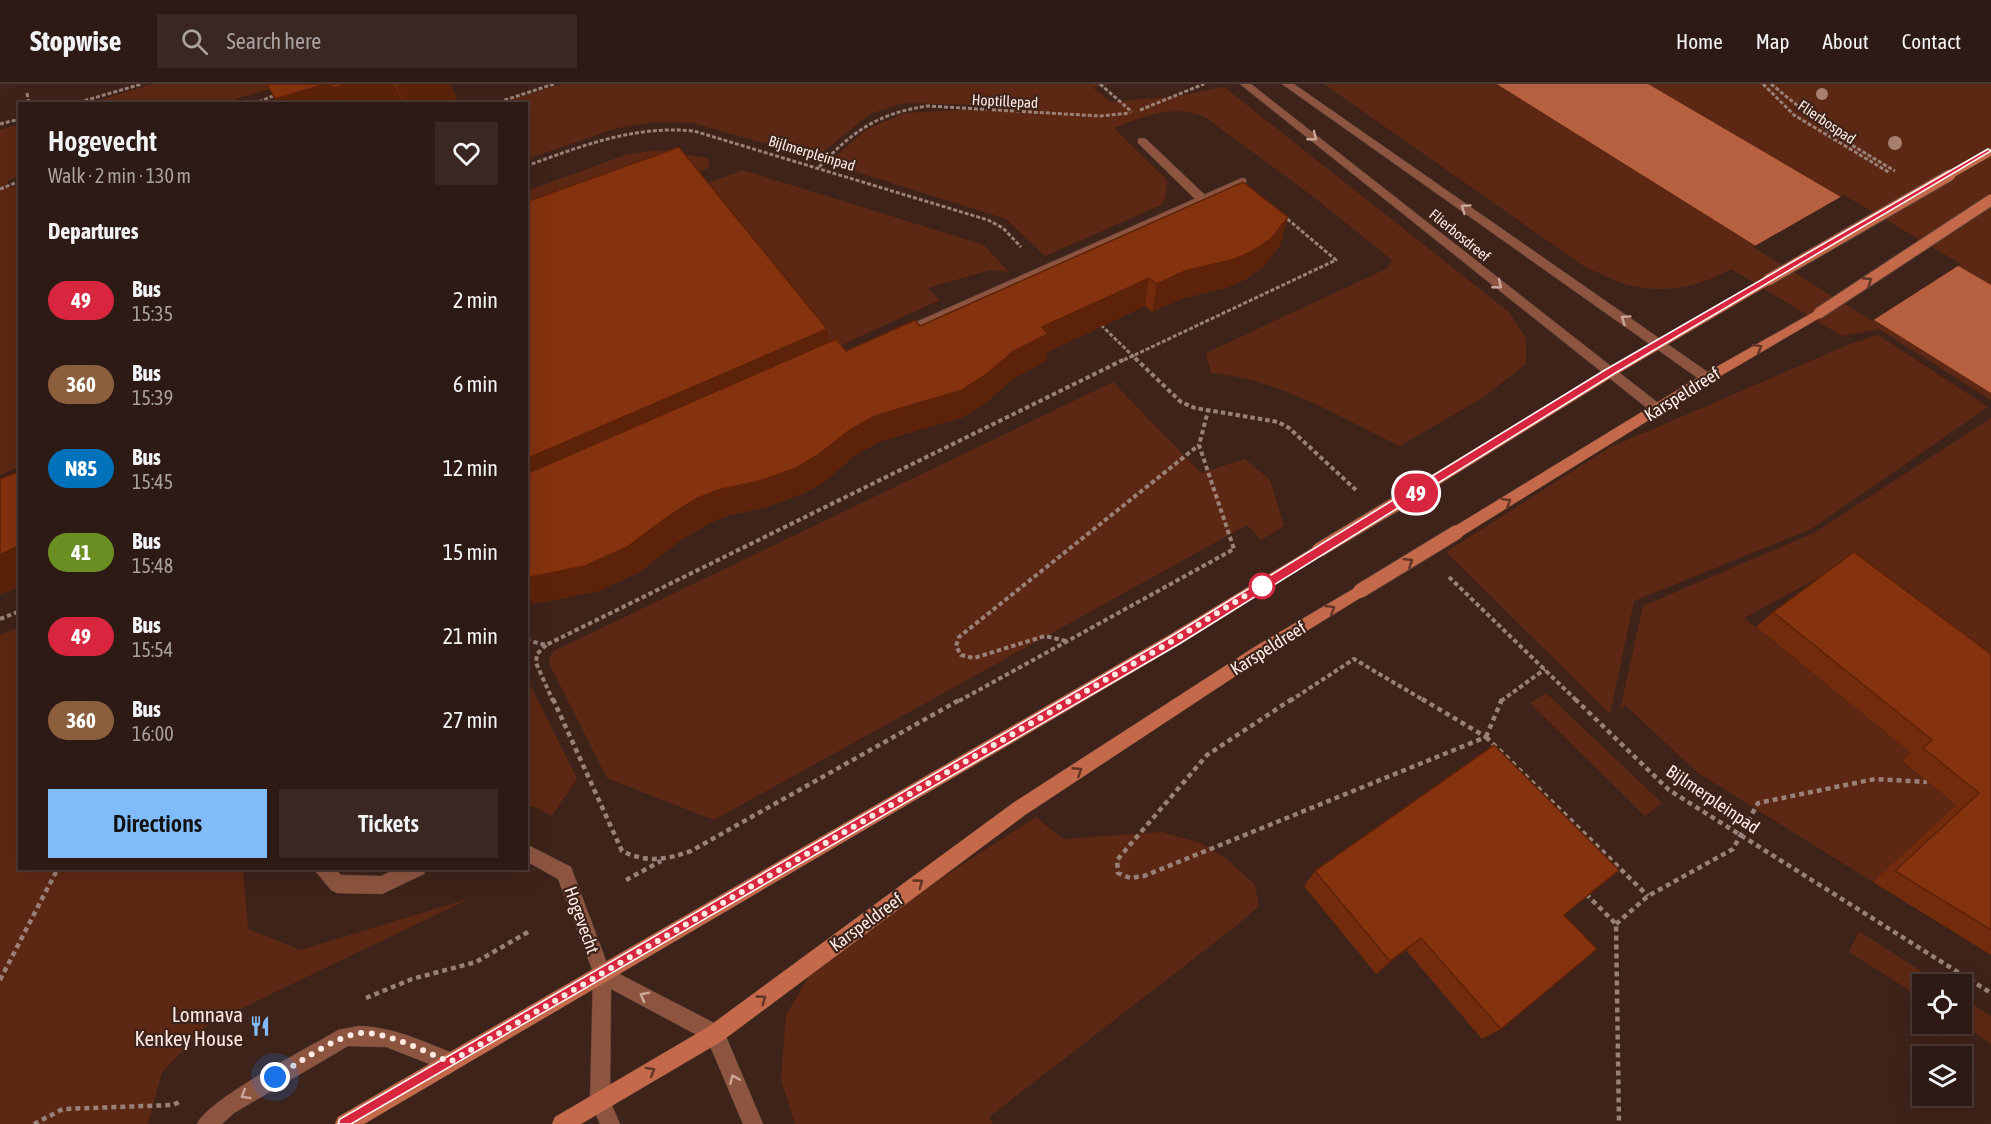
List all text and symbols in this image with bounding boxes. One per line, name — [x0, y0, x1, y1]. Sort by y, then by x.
search box — [157, 14, 577, 68]
text: Stopwise — [30, 25, 121, 57]
icon: search — [178, 25, 211, 58]
text: Search here — [226, 28, 321, 54]
text: Home — [1676, 29, 1723, 53]
text: Map — [1756, 29, 1790, 53]
text: About — [1823, 29, 1869, 53]
text: Contact — [1902, 29, 1961, 53]
street label: Hoptillepad — [971, 91, 1039, 111]
street label: Flierbospad — [1795, 97, 1859, 147]
button: heart — [435, 122, 498, 185]
text: Hogevecht — [48, 125, 157, 157]
one-way arrow — [1306, 130, 1317, 141]
street label: Bijlmerpleinpad — [767, 132, 857, 174]
text: Walk · 2 min · 130 m — [48, 164, 191, 187]
one-way arrow — [1461, 204, 1472, 215]
street label: Flierbosdreef — [1426, 205, 1494, 265]
text: Departures — [48, 218, 138, 244]
text: Bus — [132, 276, 161, 302]
one-way arrow — [1491, 277, 1502, 288]
one-way arrow — [1861, 277, 1872, 288]
text: 2 min — [453, 287, 498, 313]
text: 49 — [71, 288, 91, 312]
text: 15:35 — [132, 302, 173, 325]
one-way arrow — [1621, 315, 1632, 326]
one-way arrow — [1752, 344, 1762, 356]
text: Bus — [132, 360, 161, 386]
street label: Karspeldreef — [1640, 363, 1724, 425]
text: 6 min — [453, 371, 498, 397]
text: 360 — [66, 372, 96, 396]
text: 15:39 — [132, 386, 173, 409]
text: Bus — [132, 444, 161, 470]
text: 12 min — [443, 455, 498, 481]
text: N85 — [65, 456, 97, 480]
text: 15:45 — [132, 470, 173, 493]
line badge: 49 — [1389, 474, 1443, 512]
text: 49 — [1406, 481, 1426, 505]
one-way arrow — [1500, 498, 1511, 509]
text: Bus — [132, 528, 161, 554]
text: 15 min — [443, 539, 498, 565]
text: 41 — [71, 540, 91, 564]
text: 15:48 — [132, 554, 173, 577]
one-way arrow — [1402, 558, 1413, 569]
unlabelled marker — [1249, 573, 1275, 599]
one-way arrow — [1325, 605, 1335, 617]
text: Bus — [132, 612, 161, 638]
street label: Karspeldreef — [1226, 617, 1310, 679]
text: 21 min — [443, 623, 498, 649]
text: 49 — [71, 624, 91, 648]
text: 15:54 — [132, 638, 173, 661]
text: Bus — [132, 696, 161, 722]
text: 27 min — [443, 707, 498, 733]
text: 360 — [66, 708, 96, 732]
text: 16:00 — [132, 722, 174, 745]
street label: Bijlmerpleinpad — [1663, 760, 1763, 838]
one-way arrow — [1071, 767, 1082, 778]
button: Directions — [48, 789, 267, 858]
button: Tickets — [279, 789, 498, 858]
one-way arrow — [912, 880, 923, 891]
street label: Hogevecht — [560, 883, 604, 957]
street label: Karspeldreef — [826, 889, 907, 955]
map controls — [1912, 974, 1972, 1106]
button: locate — [1912, 974, 1972, 1034]
one-way arrow — [640, 992, 651, 1003]
one-way arrow — [755, 995, 766, 1006]
place label: Lomnava Kenkey House — [135, 1002, 243, 1050]
restaurant icon: Lomnava Kenkey House — [248, 1014, 272, 1038]
button: layers — [1912, 1046, 1972, 1106]
your location — [260, 1062, 290, 1092]
one-way arrow — [644, 1067, 655, 1078]
one-way arrow — [729, 1074, 741, 1085]
one-way arrow — [241, 1088, 251, 1099]

